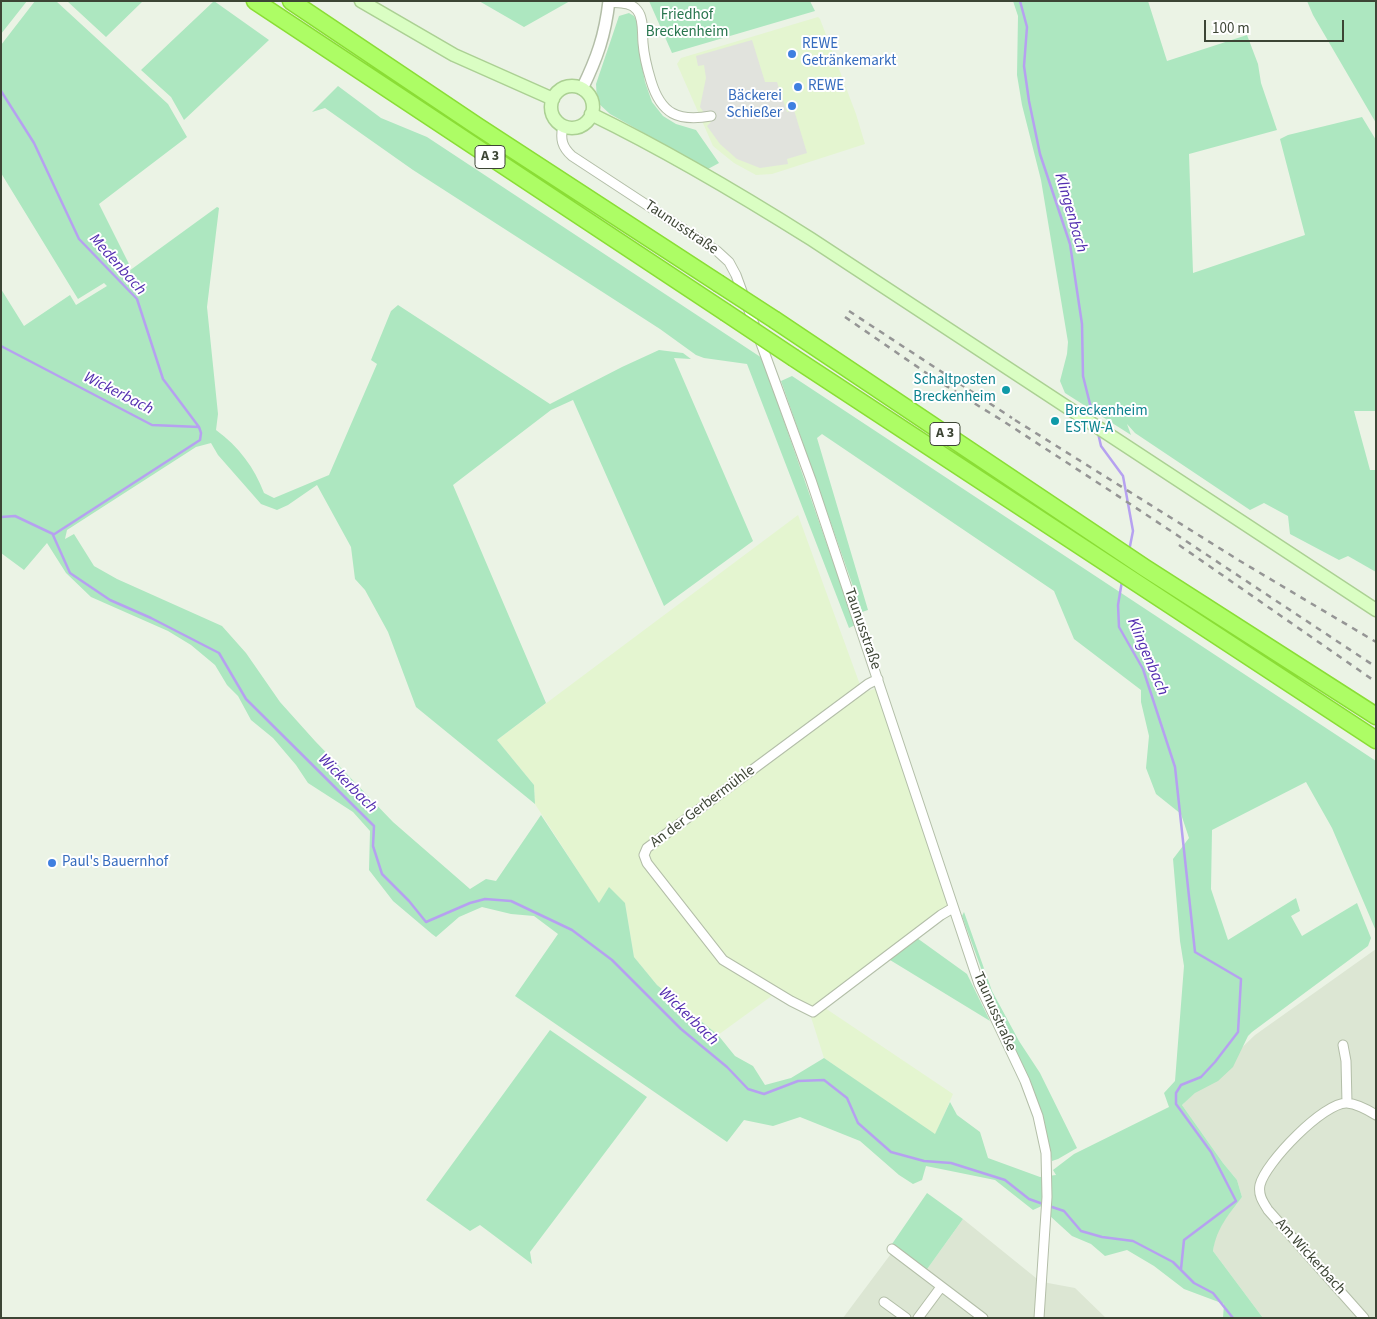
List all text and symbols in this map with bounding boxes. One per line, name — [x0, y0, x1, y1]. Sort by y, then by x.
park label: Friedhof Breckenheim — [646, 7, 728, 42]
scale bar — [1207, 10, 1347, 42]
text: 100 m — [1212, 18, 1250, 39]
place label: REWE Getränkemarkt — [802, 36, 896, 71]
marker: REWE Getränkemarkt — [786, 48, 798, 60]
place label: REWE — [808, 78, 844, 96]
marker: REWE — [792, 81, 804, 93]
place label: Bäckerei Schießer — [727, 88, 782, 123]
marker: Bäckerei Schießer — [786, 100, 798, 112]
road number: A 3 — [475, 146, 505, 168]
water label: Klingenbach — [1049, 171, 1091, 255]
street label: Taunusstraße — [641, 197, 721, 259]
water label: Medenbach — [84, 230, 150, 300]
water label: Wickerbach — [80, 368, 156, 420]
place label: Schaltposten Breckenheim — [913, 372, 996, 407]
marker: Schaltposten Breckenheim — [1000, 384, 1012, 396]
place label: Breckenheim ESTW-A — [1065, 403, 1148, 438]
marker: Breckenheim ESTW-A — [1049, 415, 1061, 427]
road number: A 3 — [930, 422, 960, 446]
street label: Taunusstraße — [840, 586, 884, 672]
water label: Klingenbach — [1122, 615, 1172, 699]
water label: Wickerbach — [313, 750, 381, 818]
street label: An der Gerbermühle — [647, 762, 759, 852]
place label: Paul's Bauernhof — [62, 854, 168, 872]
marker: Paul's Bauernhof — [46, 857, 58, 869]
street label: Taunusstraße — [969, 970, 1019, 1054]
water label: Wickerbach — [654, 984, 722, 1050]
street label: Am Wickerbach — [1271, 1215, 1349, 1299]

